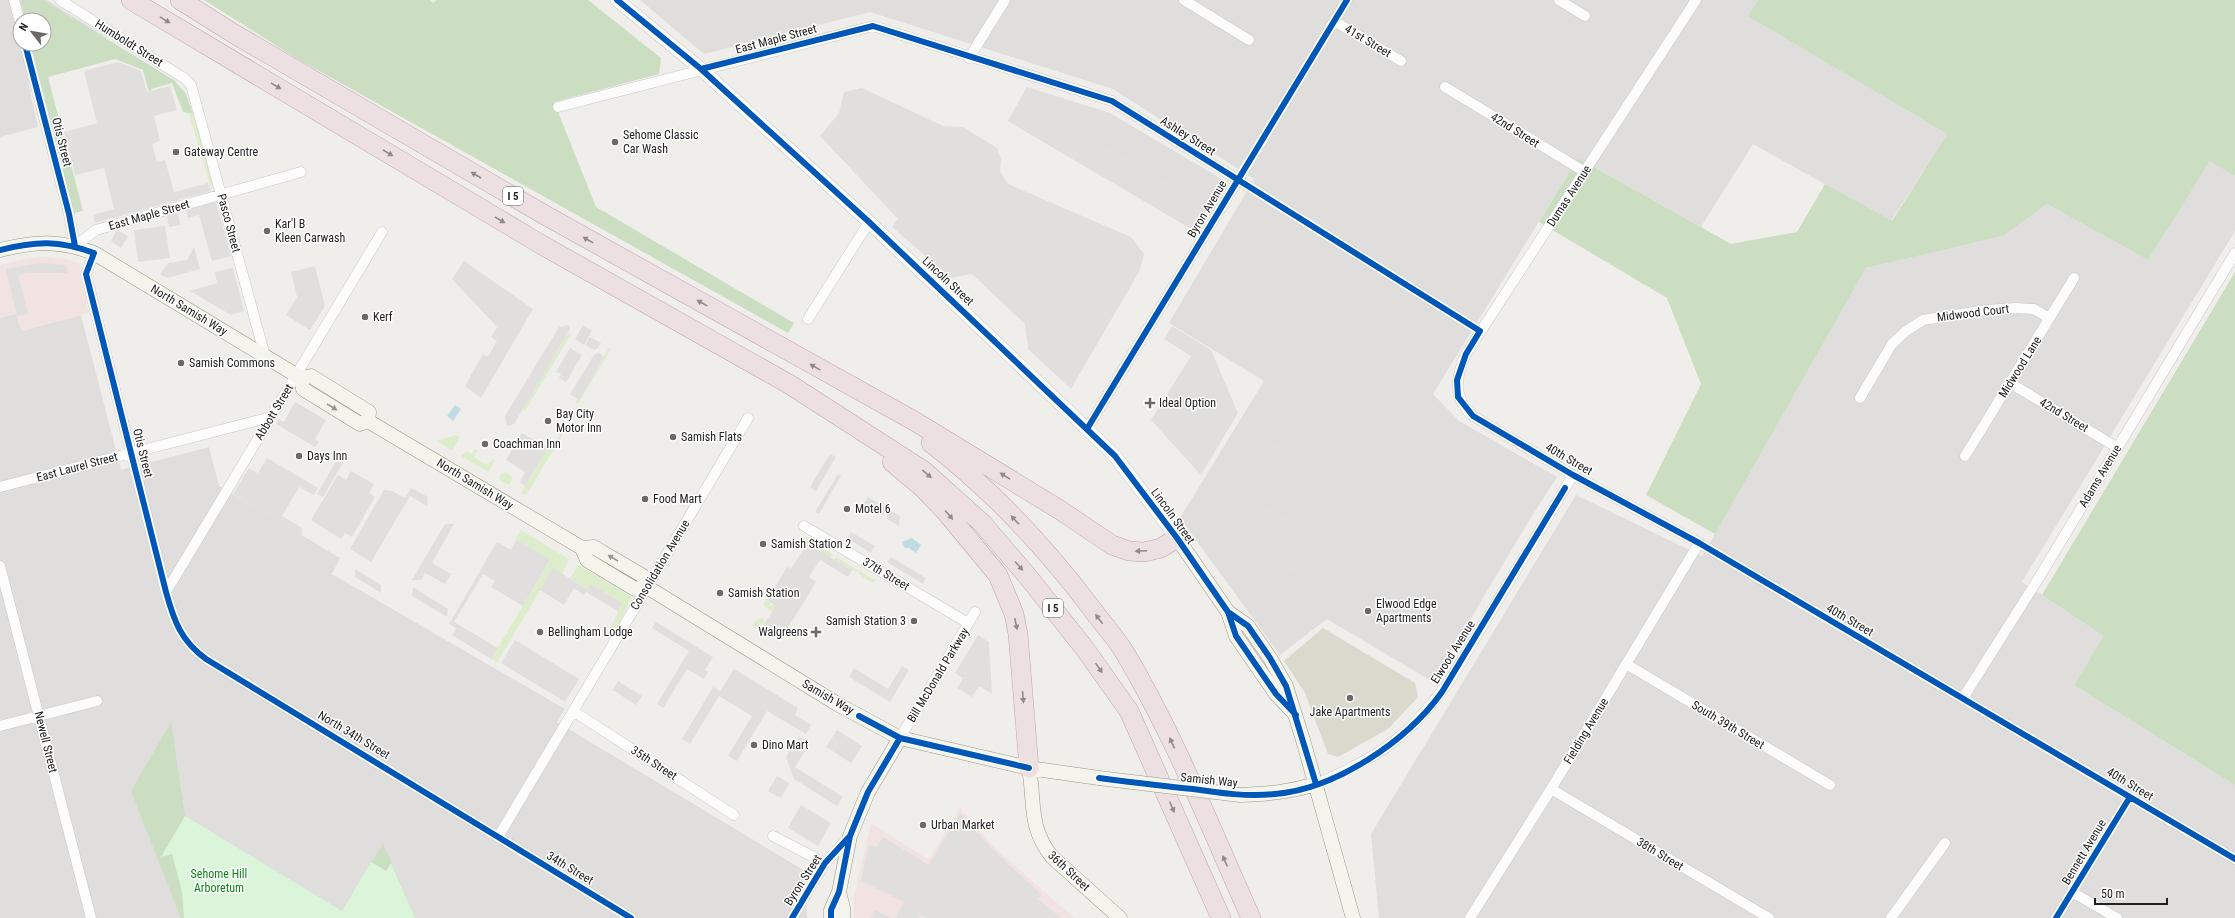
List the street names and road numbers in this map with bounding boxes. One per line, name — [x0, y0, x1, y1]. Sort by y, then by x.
street label: Humboldt Street — [92, 17, 166, 70]
street label: East Maple Street — [734, 21, 819, 57]
street label: 41st Street — [1342, 22, 1394, 61]
street label: 42nd Street — [1488, 110, 1542, 151]
street label: Ashley Street — [1158, 114, 1219, 159]
street label: Otis Street — [49, 116, 75, 168]
street label: Dumas Avenue — [1544, 162, 1594, 229]
street label: Byron Avenue — [1184, 178, 1230, 240]
road number: I 5 — [503, 187, 523, 205]
street label: Pasco Street — [214, 192, 244, 254]
street label: East Maple Street — [107, 197, 191, 233]
street label: Lincoln Street — [919, 254, 977, 309]
street label: North Samish Way — [148, 282, 230, 338]
street label: Midwood Court — [1936, 302, 2010, 324]
street label: Midwood Lane — [1996, 334, 2044, 400]
street label: Abbott Street — [252, 381, 296, 443]
street label: 42nd Street — [2037, 395, 2091, 435]
street label: Otis Street — [130, 427, 156, 479]
street label: 40th Street — [1543, 440, 1595, 478]
street label: Adams Avenue — [2076, 442, 2124, 510]
street label: East Laurel Street — [35, 449, 120, 485]
street label: North Samish Way — [434, 456, 516, 512]
street label: Lincoln Street — [1148, 485, 1198, 547]
street label: Consolidation Avenue — [628, 517, 693, 613]
street label: 37th Street — [860, 555, 912, 594]
road number: I 5 — [1043, 599, 1063, 617]
street label: 40th Street — [1824, 601, 1876, 639]
street label: Elwood Avenue — [1428, 618, 1478, 686]
street label: Bill McDonald Parkway — [904, 625, 972, 725]
street label: Samish Way — [800, 677, 856, 717]
street label: Fielding Avenue — [1561, 695, 1611, 767]
street label: South 39th Street — [1689, 698, 1767, 752]
street label: North 34th Street — [315, 708, 393, 762]
street label: Newell Street — [32, 710, 61, 775]
street label: 35th Street — [628, 743, 680, 783]
street label: 40th Street — [2104, 765, 2156, 804]
street label: Samish Way — [1180, 770, 1238, 790]
street label: Bennett Avenue — [2059, 816, 2109, 887]
street label: 38th Street — [1634, 835, 1686, 874]
street label: 36th Street — [1045, 848, 1093, 894]
street label: 34th Street — [544, 849, 596, 888]
street label: Byron Street — [781, 852, 825, 908]

